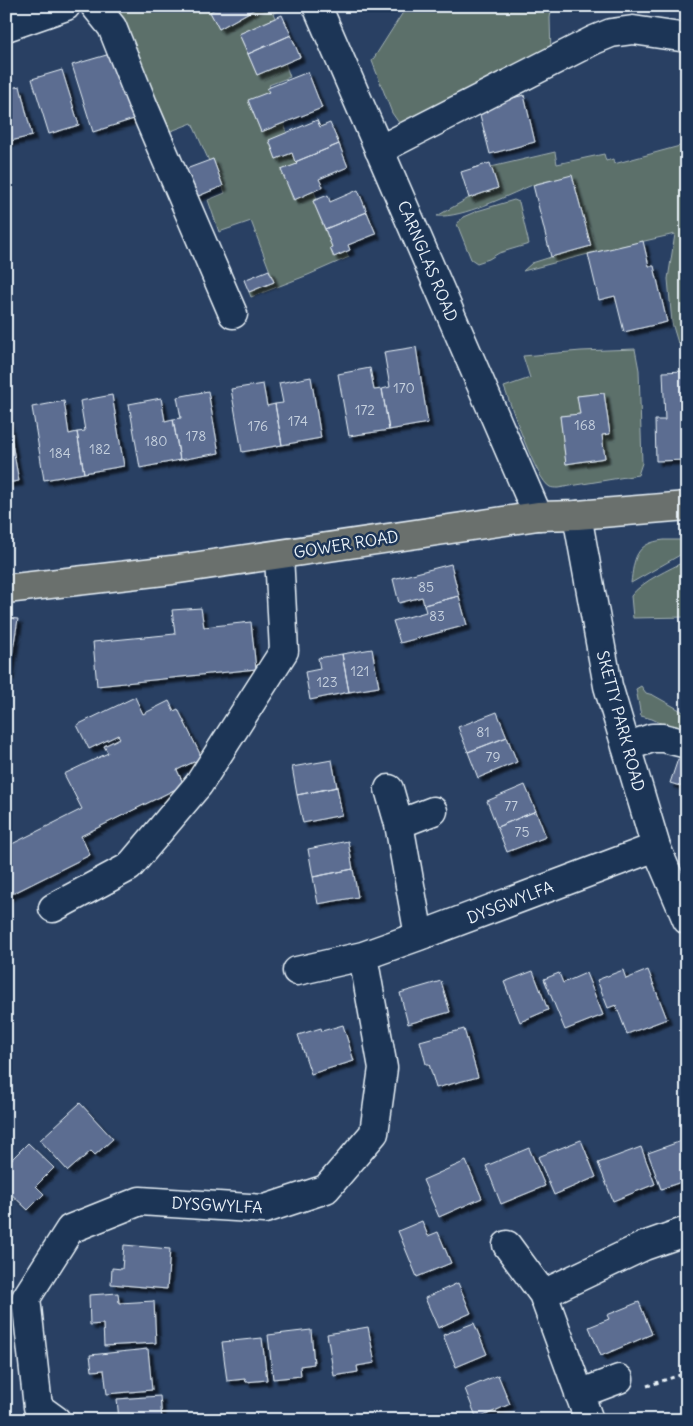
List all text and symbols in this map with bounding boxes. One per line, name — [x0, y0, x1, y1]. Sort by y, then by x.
street label: CARNGLAS ROAD — [394, 198, 462, 324]
house number: 170 — [393, 379, 415, 397]
house number: 172 — [355, 401, 375, 419]
house number: 174 — [288, 412, 308, 430]
house number: 168 — [574, 416, 596, 434]
house number: 176 — [248, 417, 268, 435]
house number: 178 — [186, 427, 206, 445]
house number: 180 — [145, 432, 167, 450]
house number: 182 — [89, 440, 111, 458]
house number: 184 — [49, 444, 71, 462]
street label: GOWER ROAD — [292, 526, 400, 562]
house number: 85 — [418, 578, 434, 596]
house number: 83 — [429, 607, 445, 625]
street label: SKETTY PARK ROAD — [593, 648, 649, 794]
house number: 121 — [351, 662, 369, 680]
house number: 123 — [316, 673, 338, 691]
house number: 81 — [476, 723, 490, 741]
house number: 79 — [486, 748, 500, 766]
house number: 77 — [504, 797, 518, 815]
house number: 75 — [515, 823, 529, 841]
street label: DYSGWYLFA — [464, 876, 556, 928]
street label: DYSGWYLFA — [171, 1193, 263, 1217]

